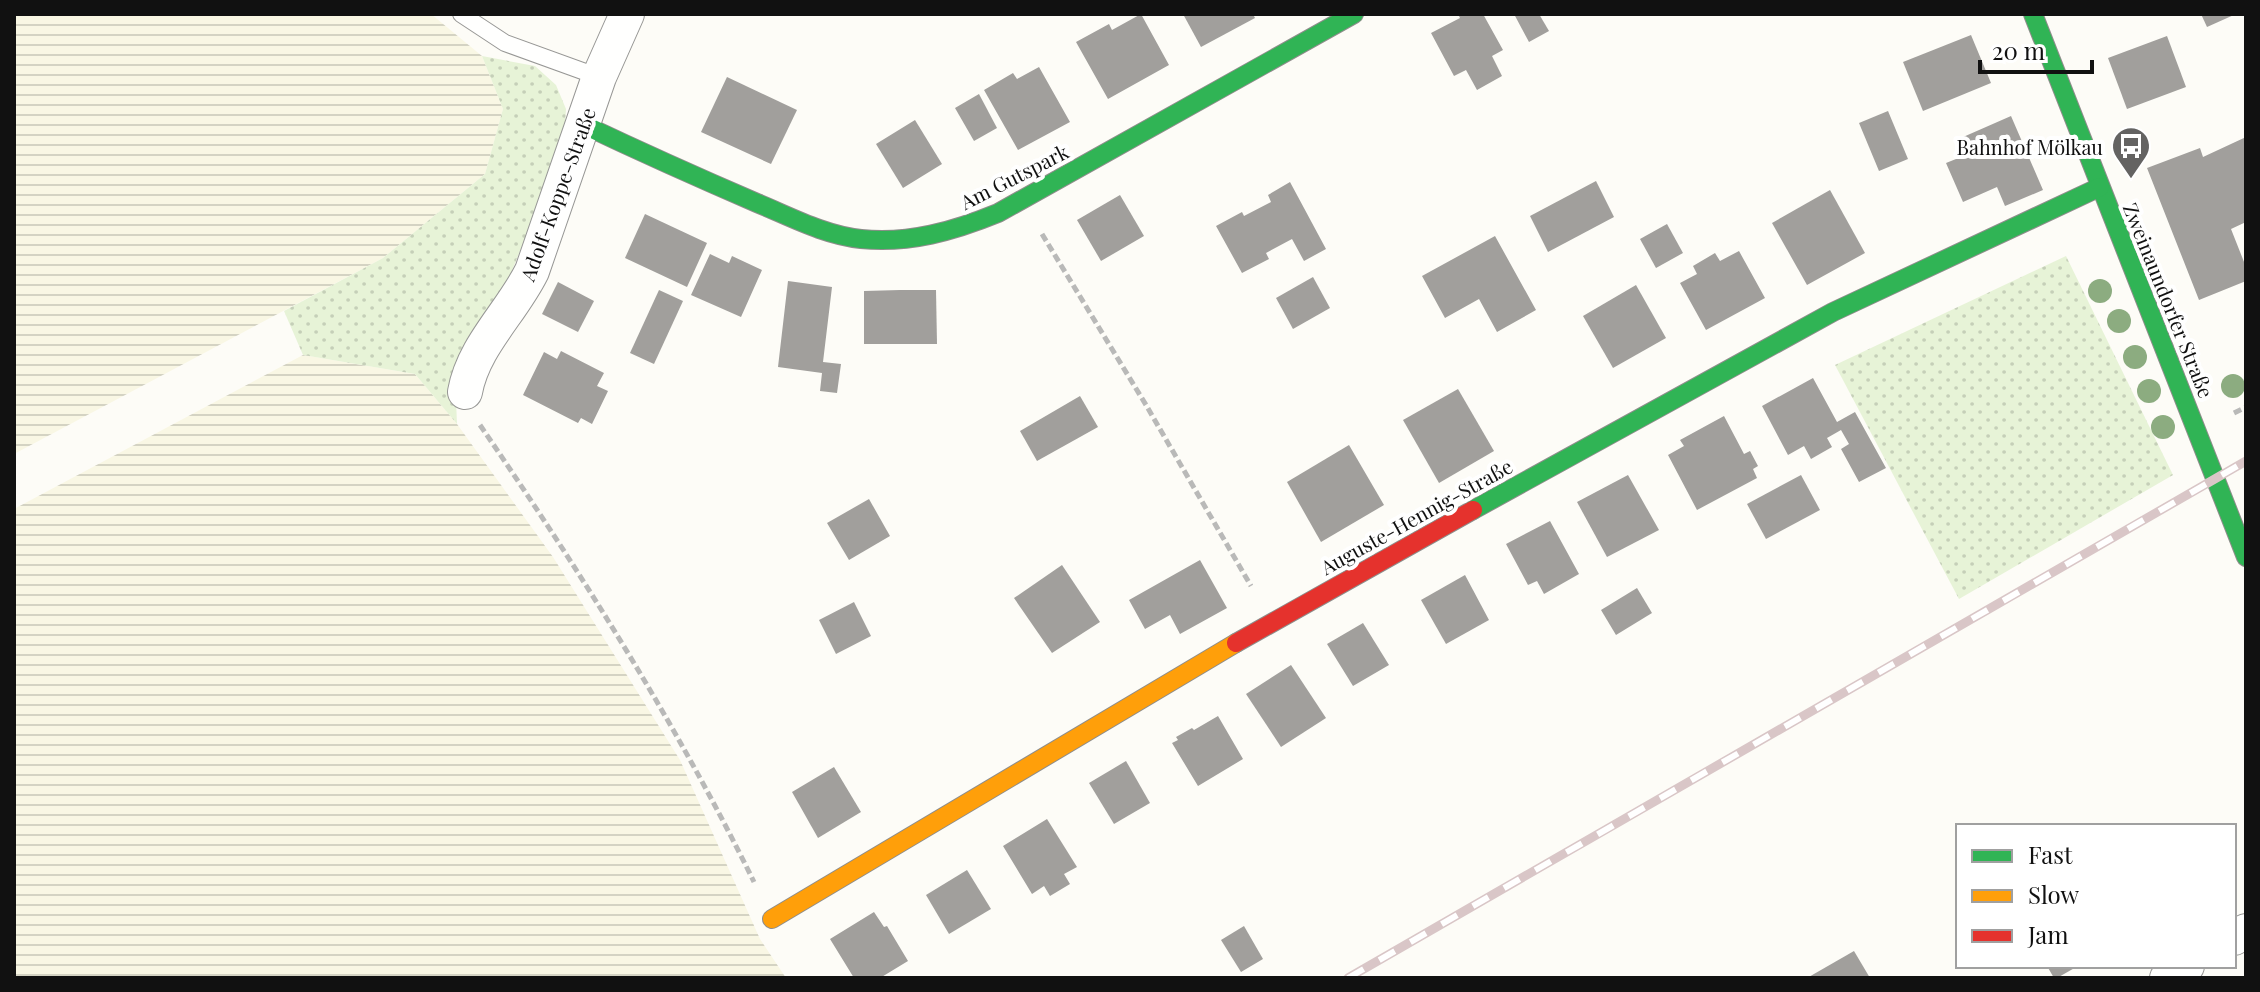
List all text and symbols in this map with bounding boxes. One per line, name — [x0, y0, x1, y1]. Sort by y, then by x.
scale bar — [1980, 24, 2092, 74]
text: 20 m — [1992, 34, 2045, 66]
street label: Adolf-Koppe-Straße — [513, 104, 601, 285]
bus stop icon: Bahnhof Mölkau — [2110, 125, 2152, 180]
place label: Bahnhof Mölkau — [1957, 133, 2103, 160]
street label: Am Gutspark — [954, 137, 1073, 215]
street label: Zweinaundorfer Straße — [2118, 198, 2220, 402]
street label: Auguste-Hennig-Straße — [1314, 452, 1517, 581]
legend — [1956, 824, 2236, 968]
text: Fast — [2028, 838, 2073, 870]
text: Slow — [2028, 878, 2080, 910]
text: Jam — [2027, 918, 2069, 950]

